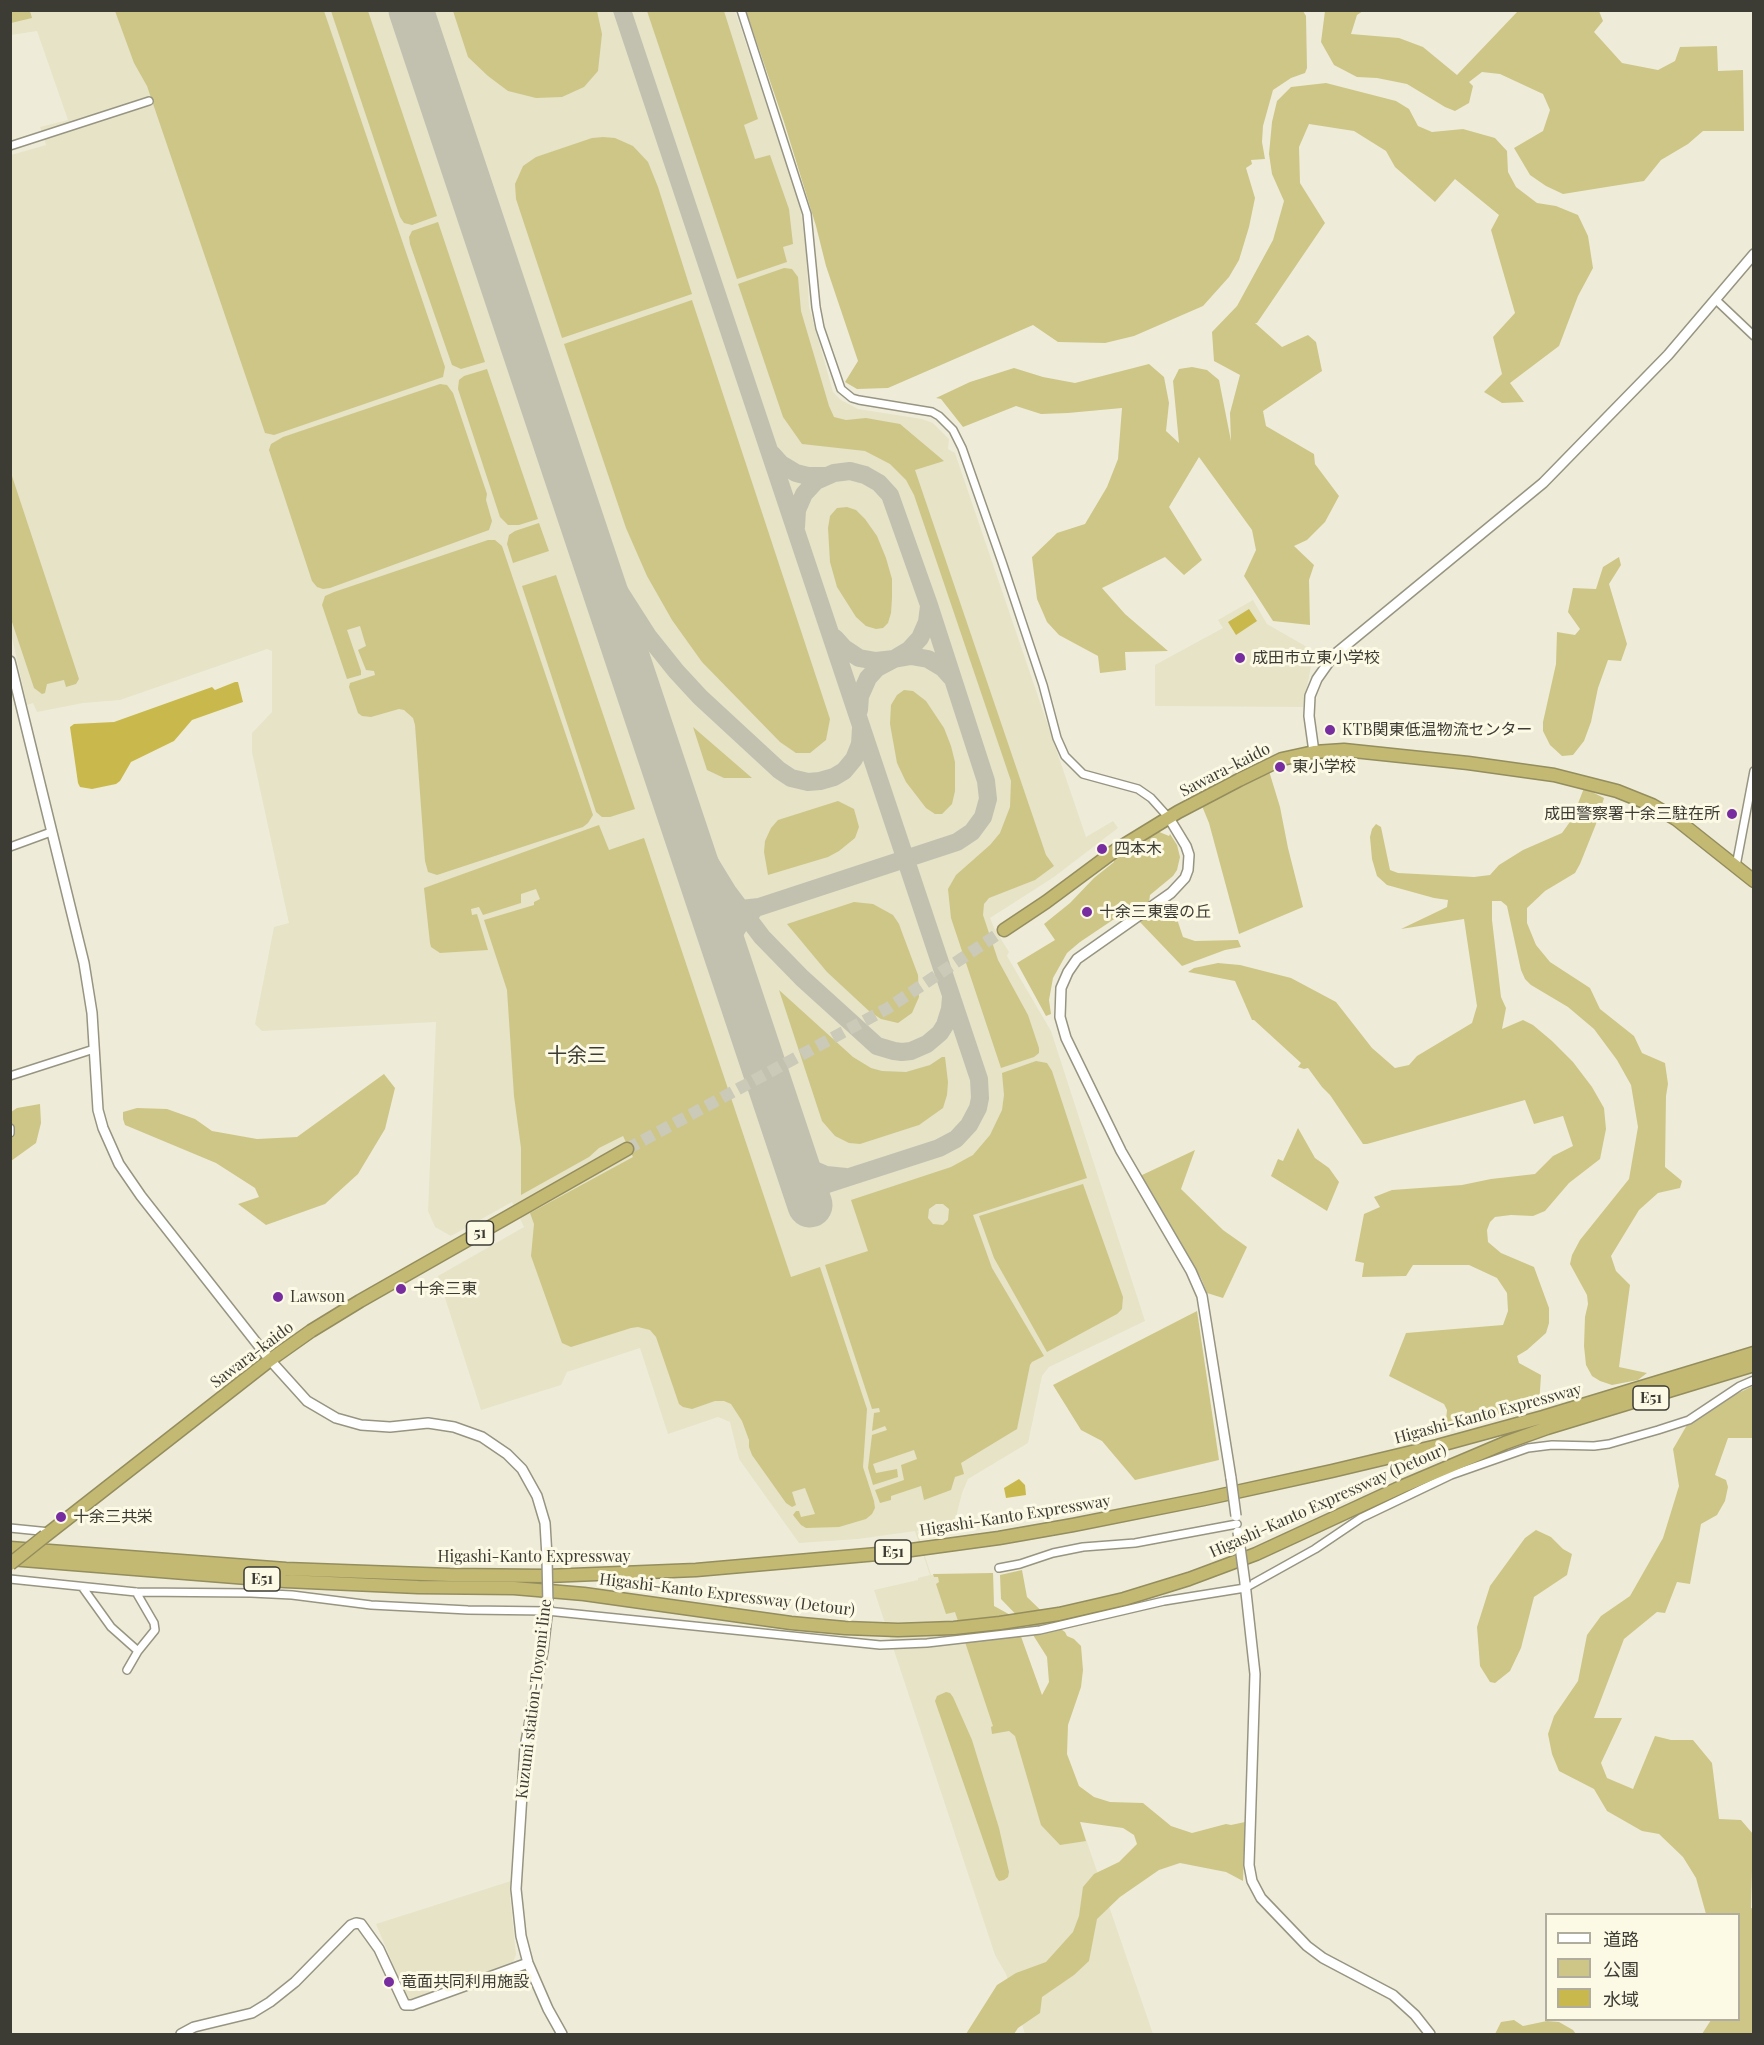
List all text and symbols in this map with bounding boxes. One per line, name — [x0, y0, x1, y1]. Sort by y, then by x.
place label: 成田市立東小学校 — [1252, 648, 1380, 668]
marker: 成田市立東小学校 — [1233, 651, 1247, 665]
place label: KTB関東低温物流センター — [1342, 720, 1532, 740]
marker: KTB関東低温物流センター — [1323, 723, 1337, 737]
street label: Sawara-kaido — [1177, 739, 1273, 801]
place label: 東小学校 — [1292, 757, 1356, 777]
marker: 東小学校 — [1273, 760, 1287, 774]
place label: 成田警察署十余三駐在所 — [1544, 804, 1720, 824]
marker: 成田警察署十余三駐在所 — [1725, 807, 1739, 821]
place label: 四本木 — [1114, 839, 1162, 859]
marker: 四本木 — [1095, 842, 1109, 856]
place label: 十余三東雲の丘 — [1099, 902, 1211, 922]
marker: 十余三東雲の丘 — [1080, 905, 1094, 919]
district label: 十余三 — [547, 1044, 607, 1068]
road number: 51 — [466, 1221, 494, 1245]
place label: 十余三東 — [413, 1279, 477, 1299]
marker: 十余三東 — [394, 1282, 408, 1296]
place label: Lawson — [290, 1287, 345, 1307]
marker: Lawson — [271, 1290, 285, 1304]
street label: Sawara-kaido — [207, 1318, 297, 1392]
street label: Higashi-Kanto Expressway — [1392, 1380, 1584, 1448]
road number: E51 — [1633, 1386, 1669, 1410]
street label: Higashi-Kanto Expressway (Detour) — [1207, 1440, 1449, 1562]
street label: Higashi-Kanto Expressway — [918, 1491, 1112, 1541]
place label: 十余三共栄 — [73, 1507, 153, 1527]
marker: 十余三共栄 — [54, 1510, 68, 1524]
road number: E51 — [875, 1540, 911, 1564]
street label: Higashi-Kanto Expressway — [437, 1547, 631, 1567]
road number: E51 — [244, 1567, 280, 1591]
street label: Higashi-Kanto Expressway (Detour) — [598, 1570, 856, 1620]
street label: Kuzumi station-Toyomi line — [512, 1598, 556, 1800]
legend — [1545, 1913, 1740, 2021]
text: 道路 — [1603, 1927, 1639, 1951]
text: 公園 — [1603, 1957, 1639, 1981]
place label: 竜面共同利用施設 — [401, 1972, 529, 1992]
marker: 竜面共同利用施設 — [382, 1975, 396, 1989]
text: 水域 — [1603, 1987, 1639, 2011]

